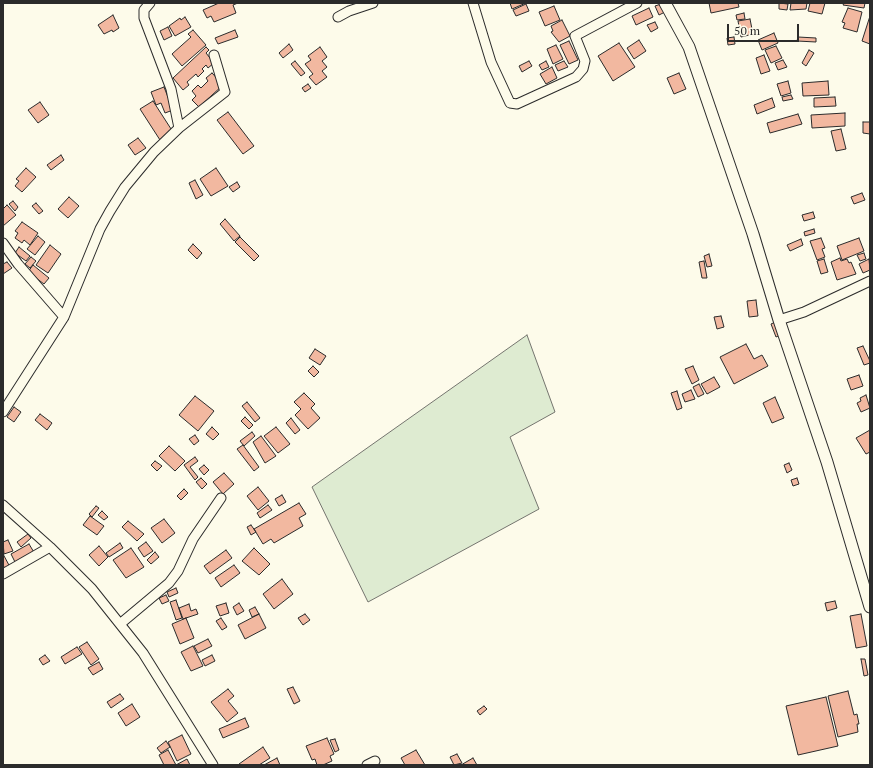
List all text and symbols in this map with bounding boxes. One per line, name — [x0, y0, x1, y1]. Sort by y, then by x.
scale bar — [729, 16, 801, 42]
text: 50 m — [734, 23, 760, 38]

